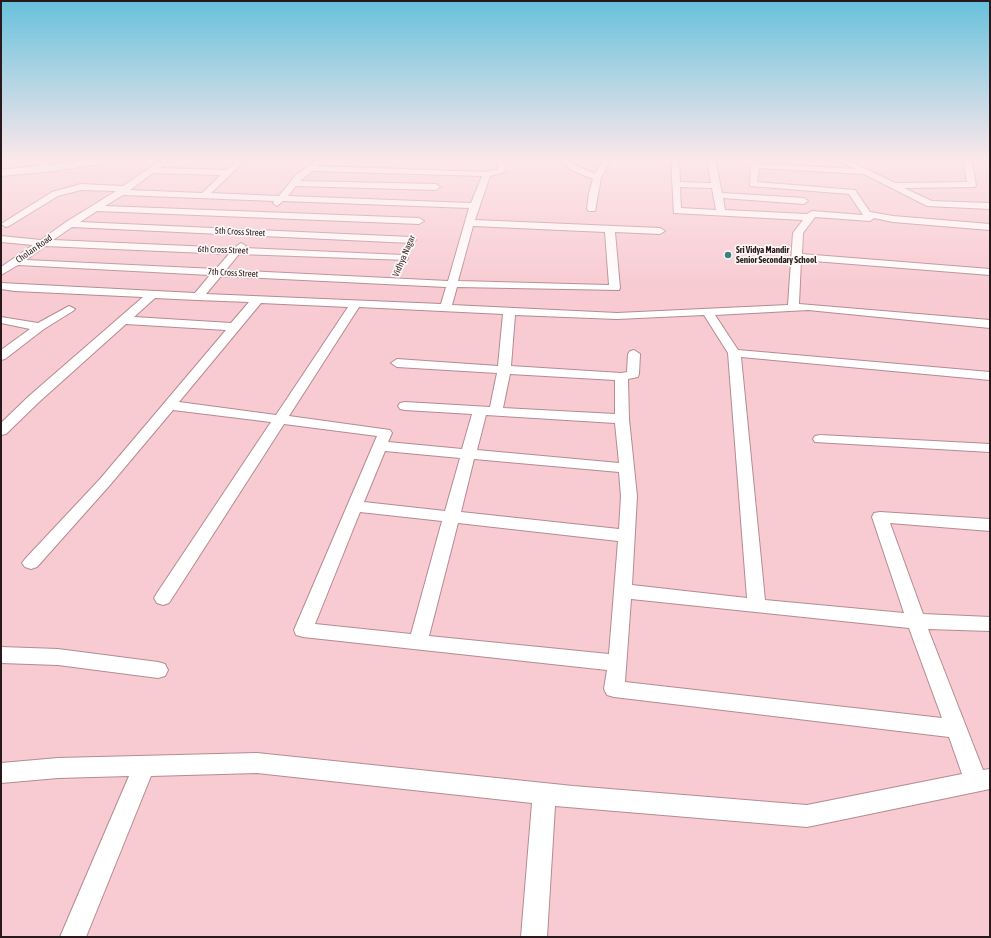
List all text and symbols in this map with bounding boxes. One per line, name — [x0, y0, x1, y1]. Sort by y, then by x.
street label: 5th Cross Street — [214, 225, 266, 239]
street label: Cholan Road — [14, 233, 54, 265]
street label: Vidhya Nagar — [390, 234, 418, 278]
street label: 6th Cross Street — [197, 244, 249, 256]
place label: Sri Vidya Mandir Senior Secondary School — [736, 245, 817, 266]
marker: Sri Vidya Mandir Senior Secondary School — [723, 250, 733, 260]
street label: 7th Cross Street — [207, 266, 259, 280]

